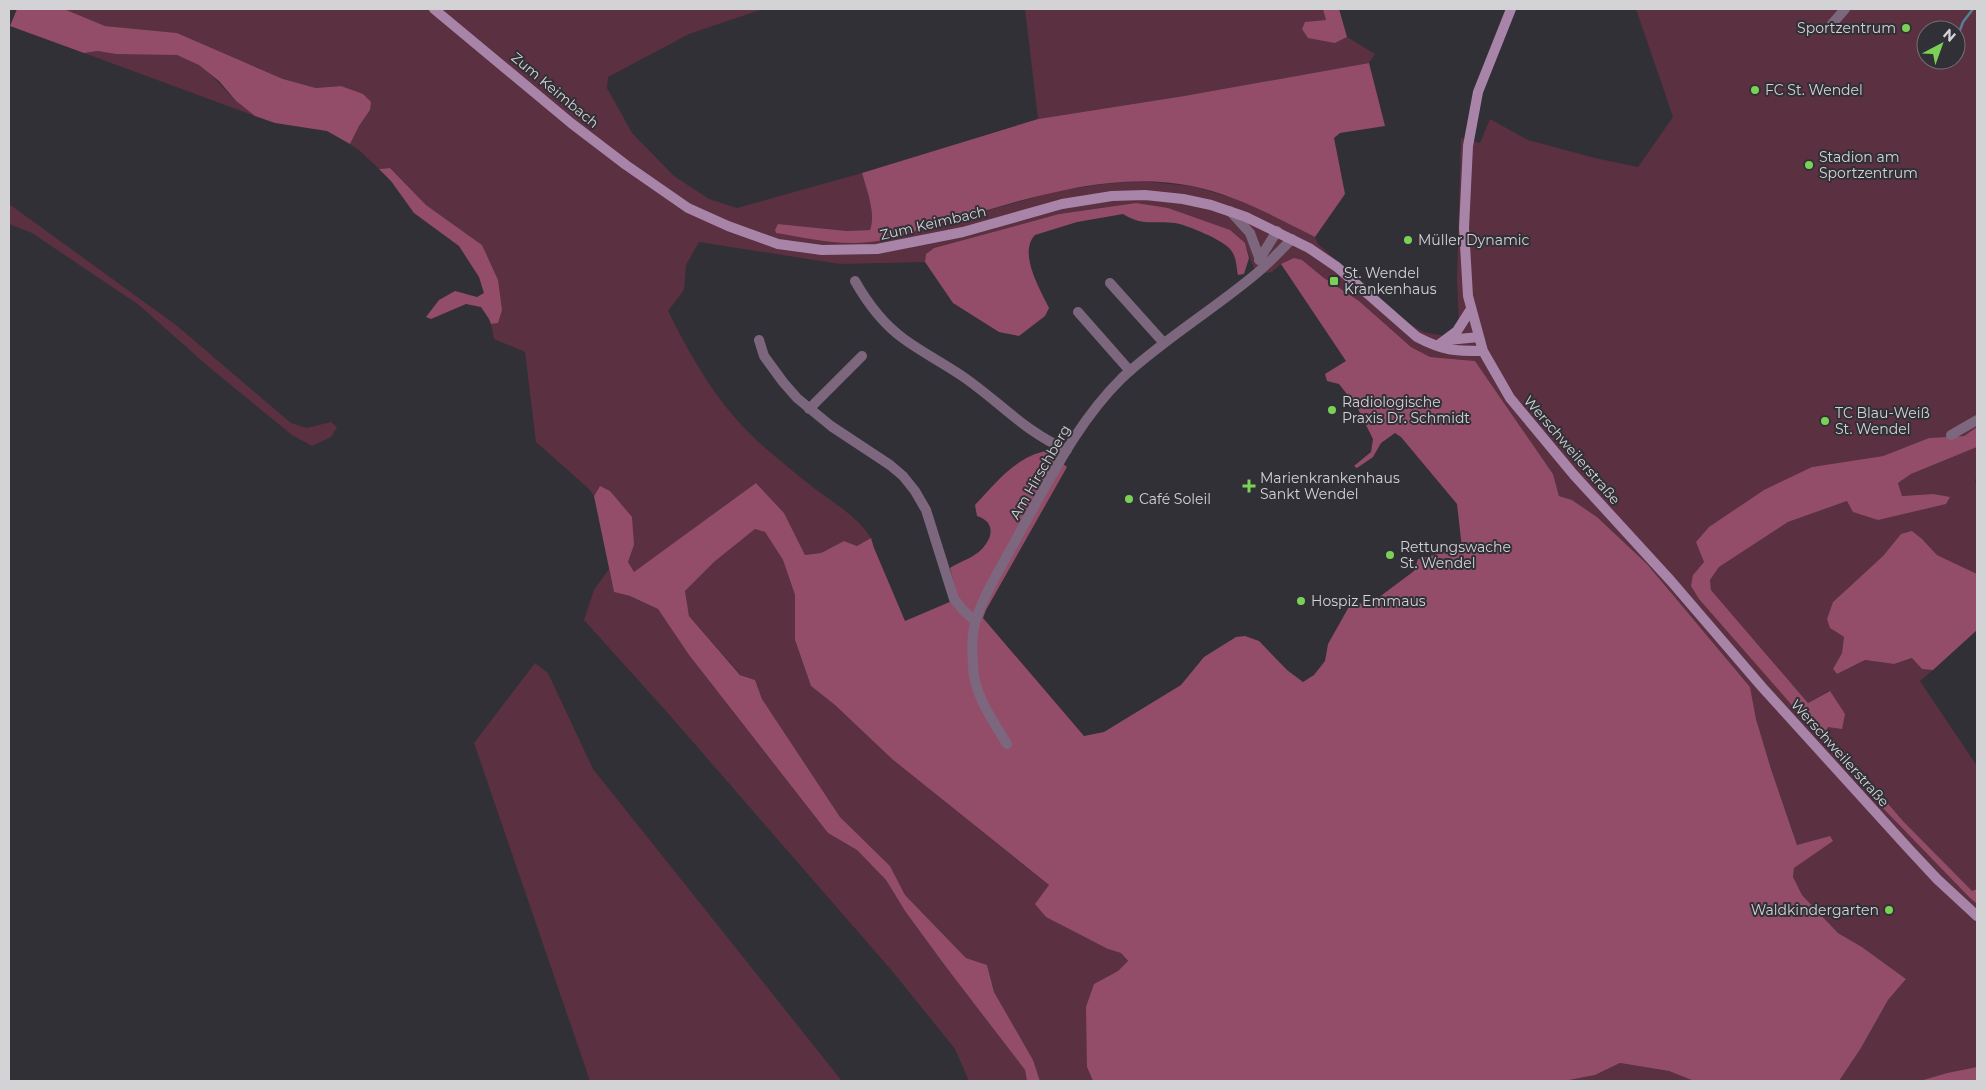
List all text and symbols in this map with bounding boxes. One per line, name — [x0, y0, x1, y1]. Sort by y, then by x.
place label: Sportzentrum — [1797, 19, 1896, 37]
north arrow — [1916, 20, 1966, 70]
marker: Sportzentrum — [1900, 22, 1912, 34]
text: N — [1939, 25, 1960, 46]
street label: Zum Keimbach — [508, 48, 602, 132]
place label: FC St. Wendel — [1765, 81, 1863, 99]
marker: FC St. Wendel — [1749, 84, 1761, 96]
place label: Stadion am Sportzentrum — [1819, 148, 1918, 182]
marker: Stadion am Sportzentrum — [1803, 159, 1815, 171]
street label: Zum Keimbach — [878, 202, 988, 244]
place label: Müller Dynamic — [1418, 231, 1530, 249]
marker: Müller Dynamic — [1402, 234, 1414, 246]
place label: St. Wendel Krankenhaus — [1344, 264, 1437, 298]
marker: St. Wendel Krankenhaus — [1328, 275, 1340, 287]
street label: Werschweilerstraße — [1520, 392, 1624, 508]
place label: Radiologische Praxis Dr. Schmidt — [1342, 393, 1470, 427]
marker: Radiologische Praxis Dr. Schmidt — [1326, 404, 1338, 416]
place label: TC Blau-Weiß St. Wendel — [1835, 404, 1930, 438]
marker: TC Blau-Weiß St. Wendel — [1819, 415, 1831, 427]
street label: Am Hirschberg — [1006, 421, 1074, 523]
place label: Marienkrankenhaus Sankt Wendel — [1260, 469, 1400, 503]
marker: Marienkrankenhaus Sankt Wendel — [1242, 479, 1256, 493]
place label: Café Soleil — [1139, 490, 1211, 508]
marker: Café Soleil — [1123, 493, 1135, 505]
place label: Rettungswache St. Wendel — [1400, 538, 1511, 572]
marker: Rettungswache St. Wendel — [1384, 549, 1396, 561]
place label: Hospiz Emmaus — [1311, 592, 1426, 610]
marker: Hospiz Emmaus — [1295, 595, 1307, 607]
street label: Werschweilerstraße — [1787, 696, 1893, 810]
place label: Waldkindergarten — [1751, 901, 1879, 919]
marker: Waldkindergarten — [1883, 904, 1895, 916]

